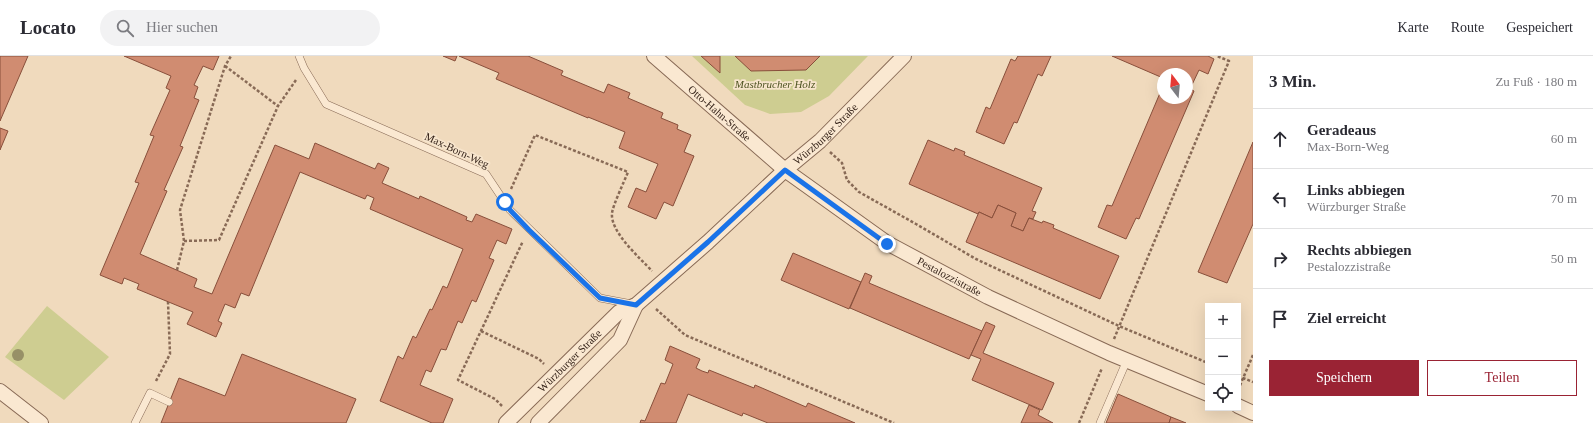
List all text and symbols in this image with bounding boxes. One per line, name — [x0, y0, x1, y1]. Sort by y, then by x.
search box — [100, 10, 380, 46]
text: Locato — [20, 17, 76, 38]
icon: search — [114, 17, 136, 39]
text: Hier suchen — [146, 19, 218, 35]
text: Karte — [1398, 20, 1429, 35]
text: Route — [1451, 20, 1484, 35]
text: Gespeichert — [1506, 20, 1573, 35]
north arrow — [1157, 68, 1193, 104]
text: 3 Min. — [1269, 72, 1316, 91]
text: Zu Fuß · 180 m — [1495, 74, 1577, 89]
park label: Mastbrucher Holz — [734, 78, 816, 90]
street label: Otto-Hahn-Straße — [686, 83, 753, 144]
street label: Würzburger Straße — [791, 101, 860, 167]
text: Geradeaus — [1307, 122, 1376, 138]
icon: ahead — [1269, 128, 1291, 150]
street label: Max-Born-Weg — [423, 130, 491, 170]
text: 60 m — [1551, 131, 1577, 146]
text: Max-Born-Weg — [1307, 139, 1389, 154]
text: Links abbiegen — [1307, 182, 1405, 198]
icon: left — [1269, 188, 1291, 210]
text: 70 m — [1551, 191, 1577, 206]
route start — [496, 193, 514, 211]
text: Würzburger Straße — [1307, 199, 1406, 214]
route end — [878, 235, 896, 253]
text: Rechts abbiegen — [1307, 242, 1412, 258]
icon: right — [1269, 248, 1291, 270]
text: 50 m — [1551, 251, 1577, 266]
street label: Pestalozzistraße — [915, 254, 984, 299]
text: Pestalozzistraße — [1307, 259, 1391, 274]
map controls — [1205, 303, 1241, 411]
button: + — [1205, 303, 1241, 339]
icon: arrive — [1269, 308, 1291, 330]
text: Ziel erreicht — [1307, 310, 1386, 326]
street label: Würzburger Straße — [535, 327, 604, 394]
button: − — [1205, 339, 1241, 375]
button: Speichern — [1269, 360, 1419, 396]
button: Teilen — [1427, 360, 1577, 396]
button: locate — [1205, 375, 1241, 411]

